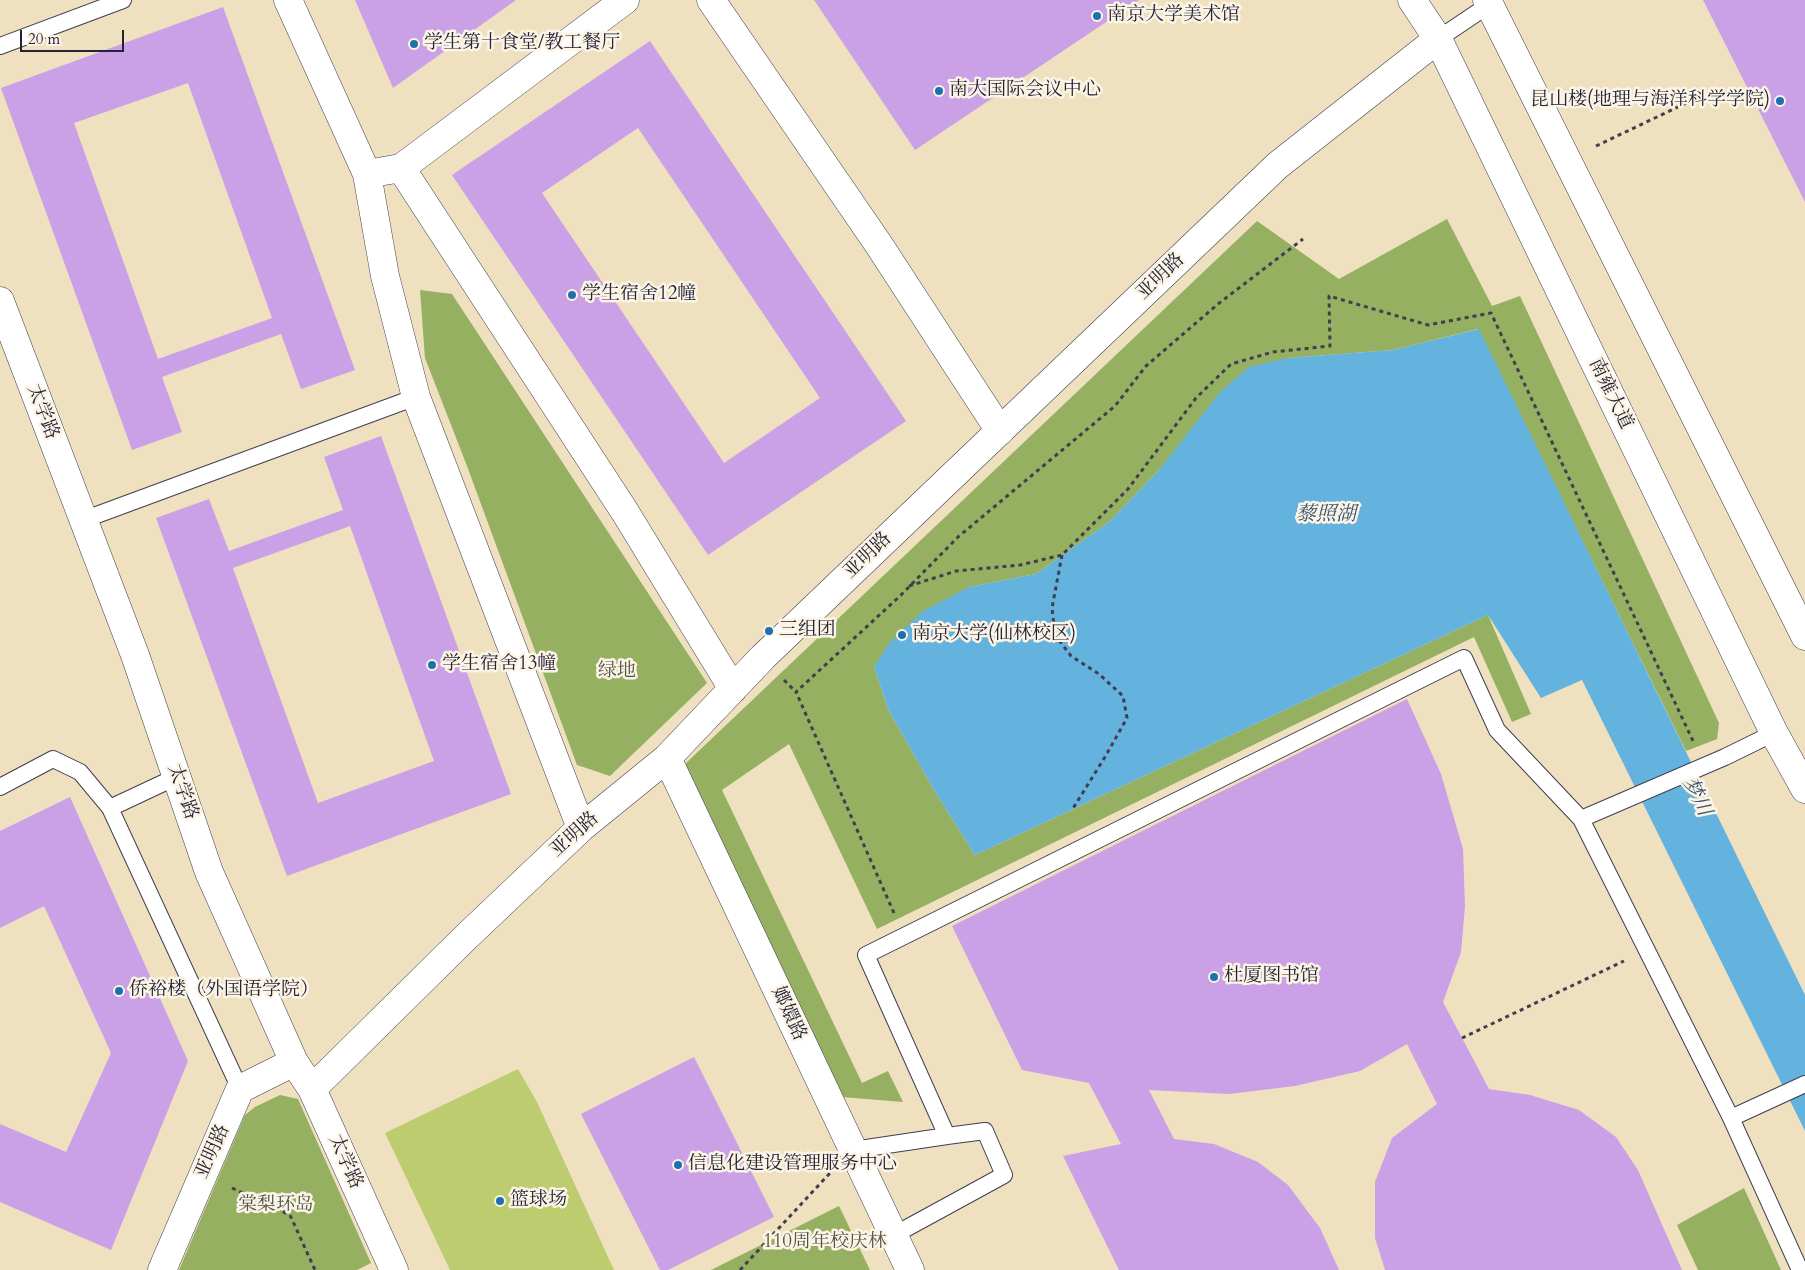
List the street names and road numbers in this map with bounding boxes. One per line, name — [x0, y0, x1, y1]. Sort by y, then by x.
street label: 亚明路 — [1133, 249, 1189, 305]
street label: 南雍大道 — [1583, 355, 1637, 433]
street label: 太学路 — [21, 381, 63, 443]
street label: 亚明路 — [840, 528, 896, 584]
street label: 太学路 — [162, 761, 202, 823]
street label: 亚明路 — [546, 807, 604, 863]
street label: 嫏嬛路 — [766, 983, 810, 1045]
street label: 亚明路 — [191, 1121, 235, 1183]
street label: 太学路 — [323, 1131, 367, 1193]

